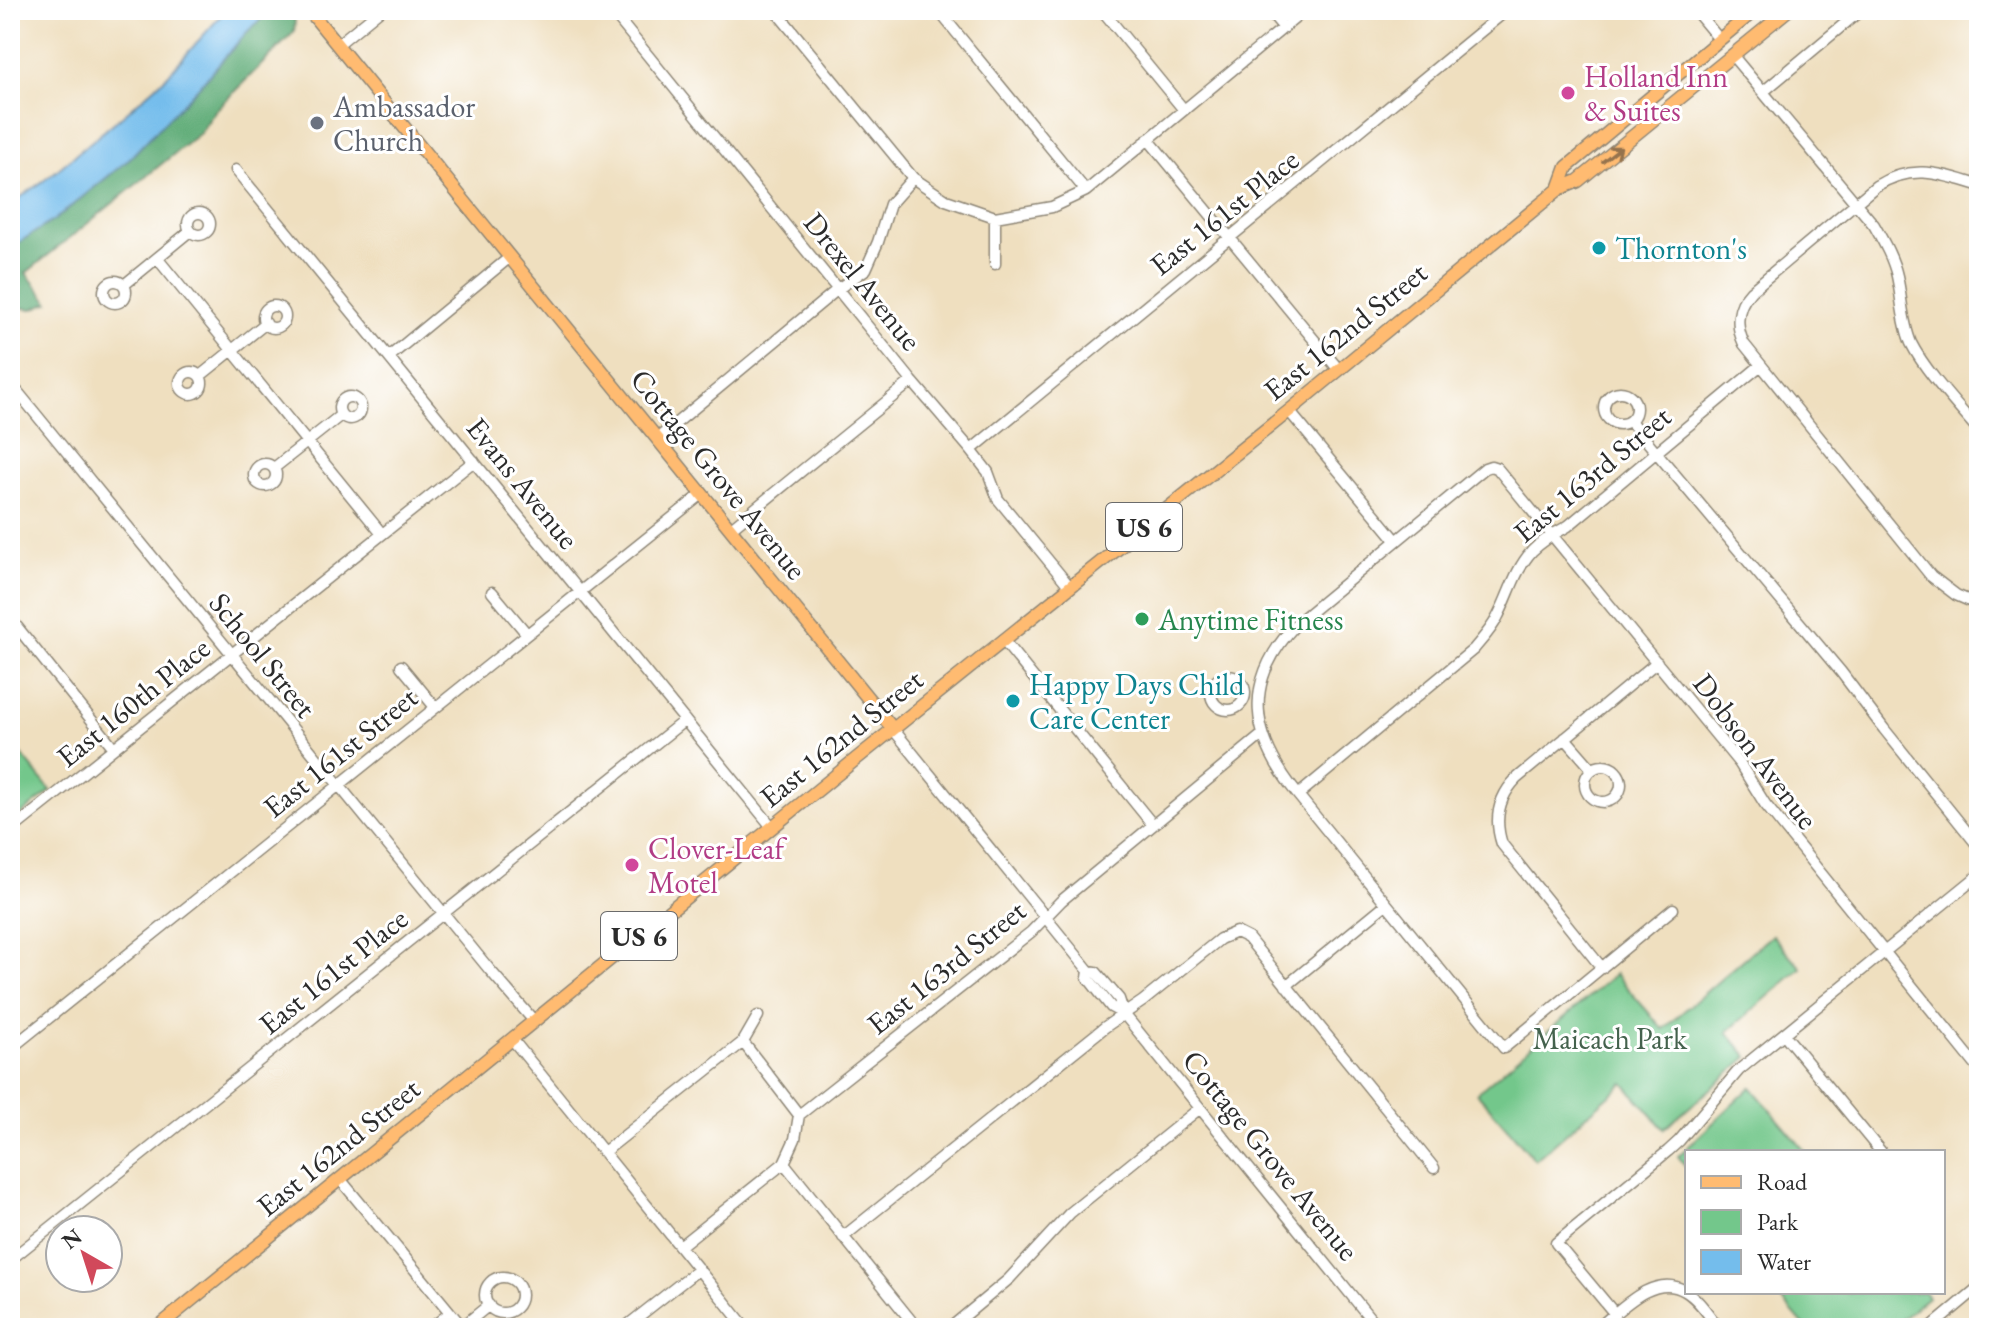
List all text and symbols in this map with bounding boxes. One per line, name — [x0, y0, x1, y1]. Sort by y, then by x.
place label: Holland Inn & Suites — [1584, 57, 1728, 130]
marker: Holland Inn & Suites — [1559, 84, 1577, 102]
place label: Ambassador Church — [332, 87, 475, 160]
marker: Ambassador Church — [308, 114, 326, 132]
street label: East 161st Place — [1142, 140, 1306, 284]
one-way arrow — [1601, 146, 1622, 163]
street label: Drexel Avenue — [795, 204, 931, 358]
place label: Thornton's — [1615, 229, 1747, 268]
marker: Thornton's — [1590, 239, 1608, 257]
street label: East 162nd Street — [1255, 253, 1435, 409]
street label: Cottage Grove Avenue — [622, 361, 816, 587]
street label: East 163rd Street — [1505, 396, 1679, 551]
street label: Evans Avenue — [458, 409, 588, 557]
road number: US 6 — [1106, 503, 1182, 551]
street label: School Street — [201, 584, 326, 726]
place label: Anytime Fitness — [1157, 600, 1343, 639]
marker: Anytime Fitness — [1133, 610, 1151, 628]
street label: East 160th Place — [48, 628, 218, 776]
street label: East 162nd Street — [751, 660, 931, 816]
place label: Happy Days Child Care Center — [1029, 665, 1245, 738]
street label: Dobson Avenue — [1685, 665, 1827, 837]
street label: East 161st Street — [255, 677, 426, 826]
marker: Happy Days Child Care Center — [1004, 692, 1022, 710]
place label: Clover-Leaf Motel — [648, 829, 787, 902]
marker: Clover-Leaf Motel — [623, 856, 641, 874]
street label: East 163rd Street — [859, 891, 1034, 1043]
street label: East 161st Place — [251, 899, 415, 1043]
road number: US 6 — [601, 912, 677, 960]
park label: Maicach Park — [1533, 1019, 1688, 1058]
street label: Cottage Grove Avenue — [1174, 1042, 1368, 1268]
street label: East 162nd Street — [248, 1069, 428, 1225]
legend — [1685, 1150, 1945, 1294]
text: Road — [1757, 1166, 1808, 1197]
text: Park — [1757, 1206, 1799, 1237]
north arrow — [44, 1214, 124, 1294]
text: N — [56, 1222, 88, 1256]
text: Water — [1757, 1246, 1811, 1277]

